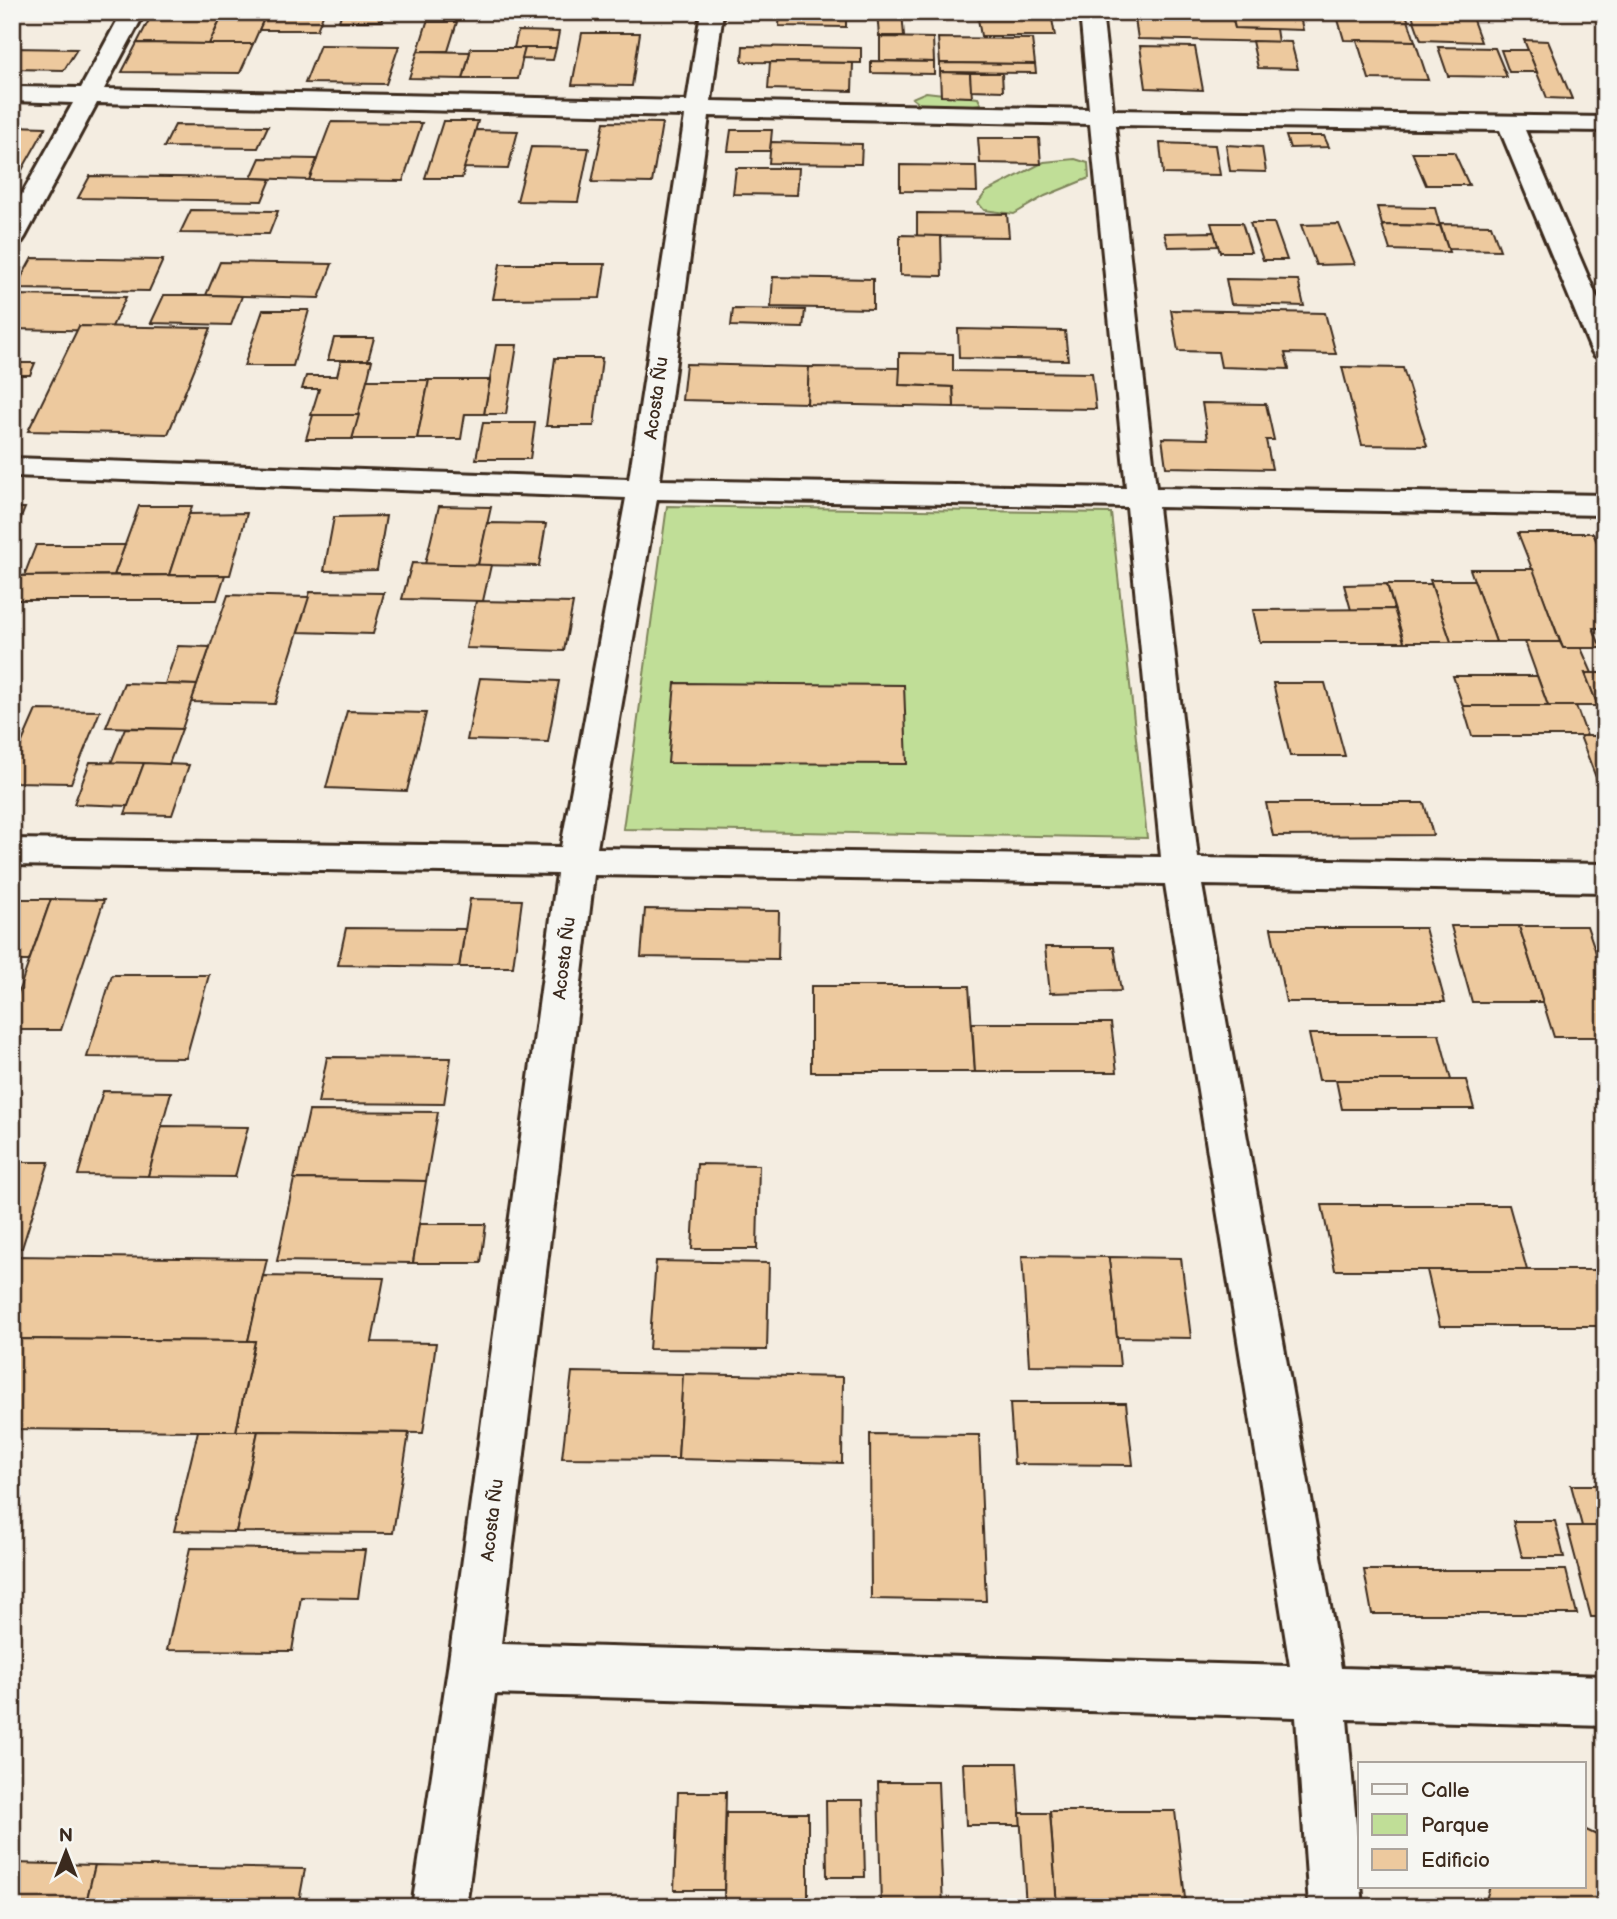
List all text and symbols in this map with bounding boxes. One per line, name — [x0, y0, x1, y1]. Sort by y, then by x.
street label: Acosta Ñu — [639, 355, 673, 441]
street label: Acosta Ñu — [548, 915, 580, 1001]
street label: Acosta Ñu — [476, 1477, 508, 1563]
legend — [1358, 1762, 1586, 1888]
text: Calle — [1421, 1778, 1470, 1803]
text: Parque — [1421, 1813, 1489, 1838]
north arrow — [32, 1818, 102, 1888]
text: N — [59, 1825, 73, 1848]
text: Edificio — [1421, 1848, 1490, 1873]

